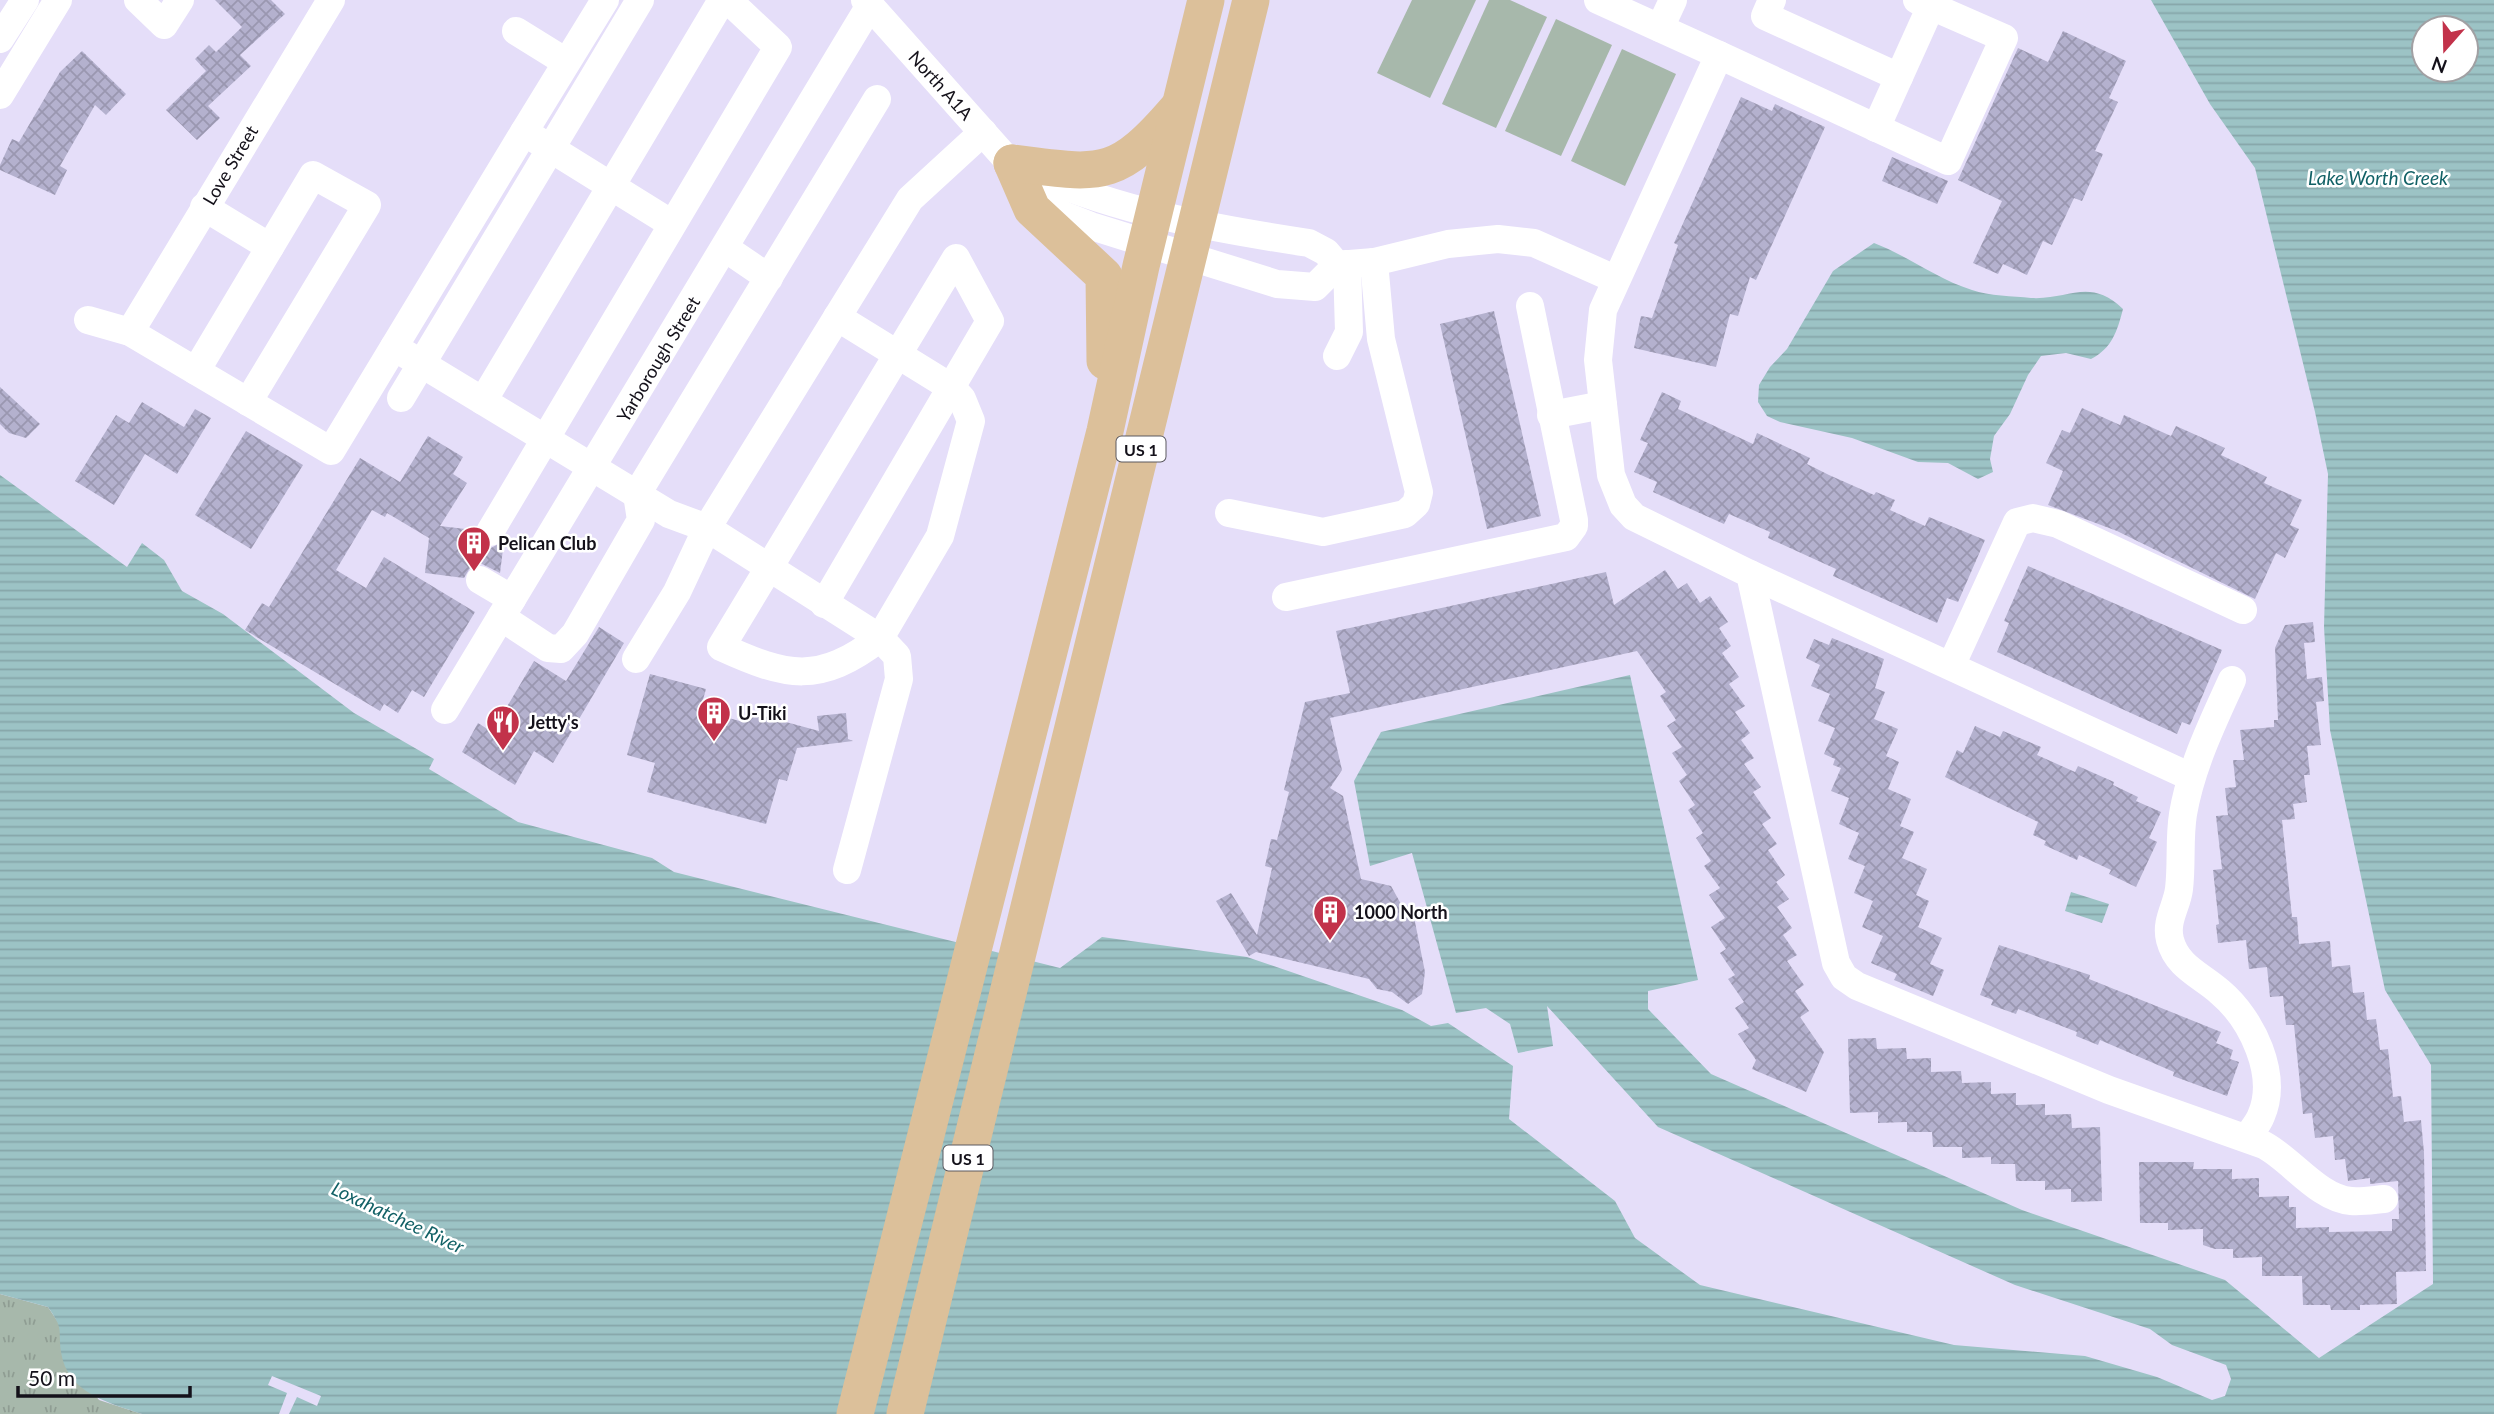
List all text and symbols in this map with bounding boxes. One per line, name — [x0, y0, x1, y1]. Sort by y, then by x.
north arrow — [2410, 14, 2480, 84]
street label: North A1A — [904, 46, 978, 125]
text: N — [2428, 52, 2450, 79]
street label: Love Street — [198, 121, 263, 209]
water label: Lake Worth Creek — [2308, 166, 2449, 189]
street label: Yarborough Street — [612, 292, 704, 426]
road number: US 1 — [1116, 436, 1166, 462]
building icon: Pelican Club — [455, 524, 493, 573]
place label: Pelican Club — [498, 532, 596, 554]
building icon: U-Tiki — [695, 694, 733, 743]
place label: U-Tiki — [738, 702, 786, 724]
restaurant icon: Jetty's — [484, 703, 522, 752]
place label: Jetty's — [528, 711, 579, 733]
building icon: 1000 North — [1311, 893, 1349, 942]
place label: 1000 North — [1354, 901, 1448, 923]
road number: US 1 — [944, 1146, 992, 1170]
water label: Loxahatchee River — [328, 1176, 468, 1258]
scale bar — [18, 1354, 189, 1398]
text: 50 m — [28, 1365, 75, 1390]

